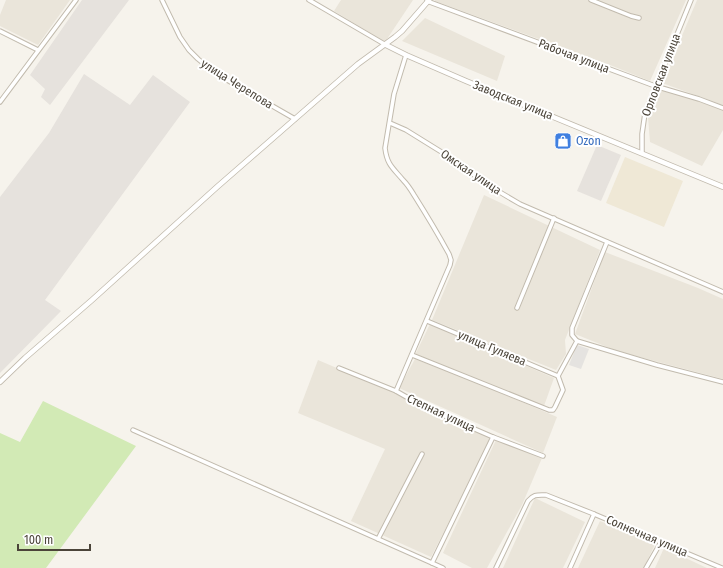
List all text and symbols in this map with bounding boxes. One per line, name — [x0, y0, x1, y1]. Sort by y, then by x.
street label: Орловская улица — [639, 32, 683, 118]
street label: Рабочая улица — [537, 36, 611, 76]
street label: улица Черепова — [198, 56, 276, 112]
street label: Заводская улица — [471, 78, 555, 122]
shop icon: Ozon — [553, 131, 573, 151]
place label: Ozon — [576, 134, 601, 148]
street label: Омская улица — [438, 147, 504, 197]
street label: улица Гуляева — [456, 327, 528, 369]
street label: Степная улица — [405, 391, 477, 435]
street label: Солнечная улица — [604, 512, 690, 560]
scale bar — [18, 526, 90, 552]
text: 100 m — [24, 533, 53, 547]

